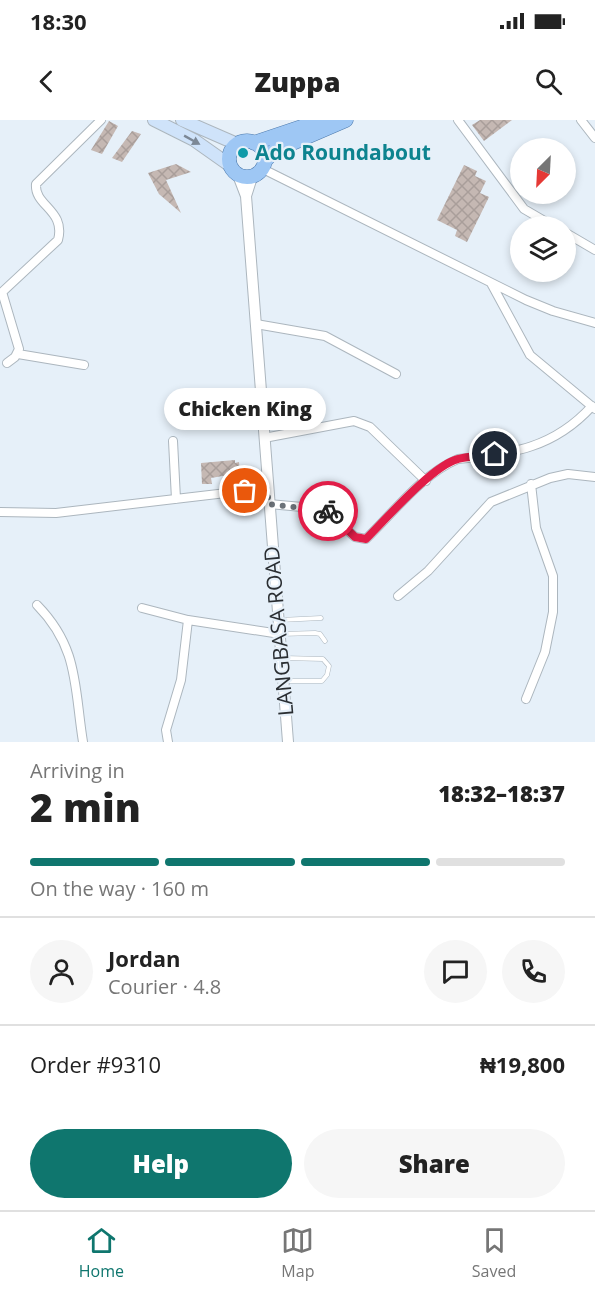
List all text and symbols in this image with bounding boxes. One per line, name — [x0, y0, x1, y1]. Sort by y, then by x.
text: 18:30 — [30, 6, 87, 36]
text: Zuppa — [254, 63, 341, 100]
icon: back — [30, 65, 63, 98]
icon: search — [532, 65, 565, 98]
one-way arrow — [184, 135, 201, 145]
place label: Ado Roundabout — [255, 138, 431, 166]
north arrow — [510, 138, 576, 204]
map controls — [510, 138, 576, 282]
marker: Ado Roundabout — [236, 146, 250, 160]
button: layers — [510, 216, 576, 282]
callout: Chicken King — [164, 389, 326, 431]
text: Chicken King — [178, 395, 312, 422]
pin — [469, 428, 520, 479]
icon: home — [478, 437, 511, 470]
pin — [219, 465, 270, 516]
icon: bag — [228, 474, 261, 507]
courier — [298, 481, 358, 541]
icon: bike — [312, 495, 345, 528]
street label: LANGBASA ROAD — [257, 545, 299, 717]
text: Arriving in — [30, 757, 125, 784]
text: 18:32–18:37 — [438, 778, 565, 808]
text: 2 min — [30, 780, 141, 833]
text: On the way · 160 m — [30, 875, 209, 902]
button: person — [30, 940, 93, 1003]
button: chat — [424, 940, 487, 1003]
button: phone — [502, 940, 565, 1003]
text: Jordan — [108, 943, 181, 973]
text: Courier · 4.8 — [108, 973, 221, 1000]
text: Order #9310 — [30, 1049, 161, 1079]
text: ₦19,800 — [480, 1049, 565, 1079]
button: Help — [30, 1129, 292, 1198]
button: Share — [304, 1129, 565, 1198]
tab: Home — [79, 1224, 124, 1282]
tab: Map — [281, 1224, 314, 1282]
tab: Saved — [472, 1224, 516, 1282]

